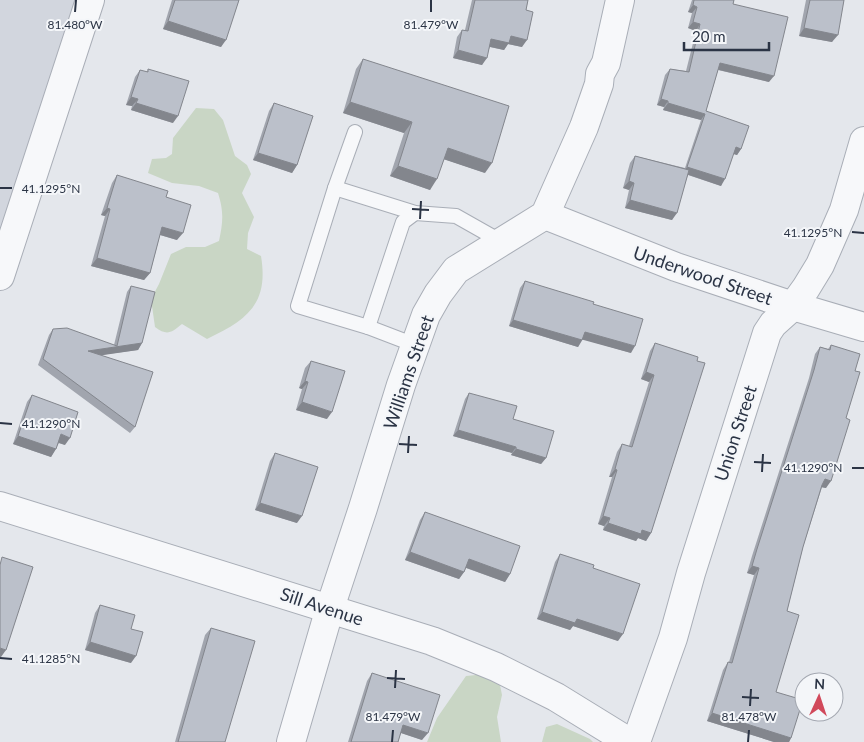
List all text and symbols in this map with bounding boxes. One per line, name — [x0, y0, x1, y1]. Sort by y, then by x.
text: 81.480°W — [47, 17, 103, 32]
text: 81.479°W — [403, 17, 459, 32]
scale bar — [684, 20, 769, 52]
text: 20 m — [692, 27, 726, 45]
text: 41.1295°N — [22, 181, 80, 196]
text: 41.1295°N — [784, 225, 842, 240]
street label: Underwood Street — [631, 241, 776, 309]
street label: Williams Street — [378, 312, 438, 432]
street label: Union Street — [709, 382, 761, 484]
text: 41.1290°N — [22, 416, 80, 431]
text: 41.1290°N — [784, 460, 842, 475]
street label: Sill Avenue — [278, 582, 366, 630]
text: 41.1285°N — [22, 651, 80, 666]
north arrow — [794, 672, 844, 722]
text: N — [814, 675, 826, 692]
text: 81.479°W — [365, 709, 421, 724]
text: 81.478°W — [721, 709, 777, 724]

